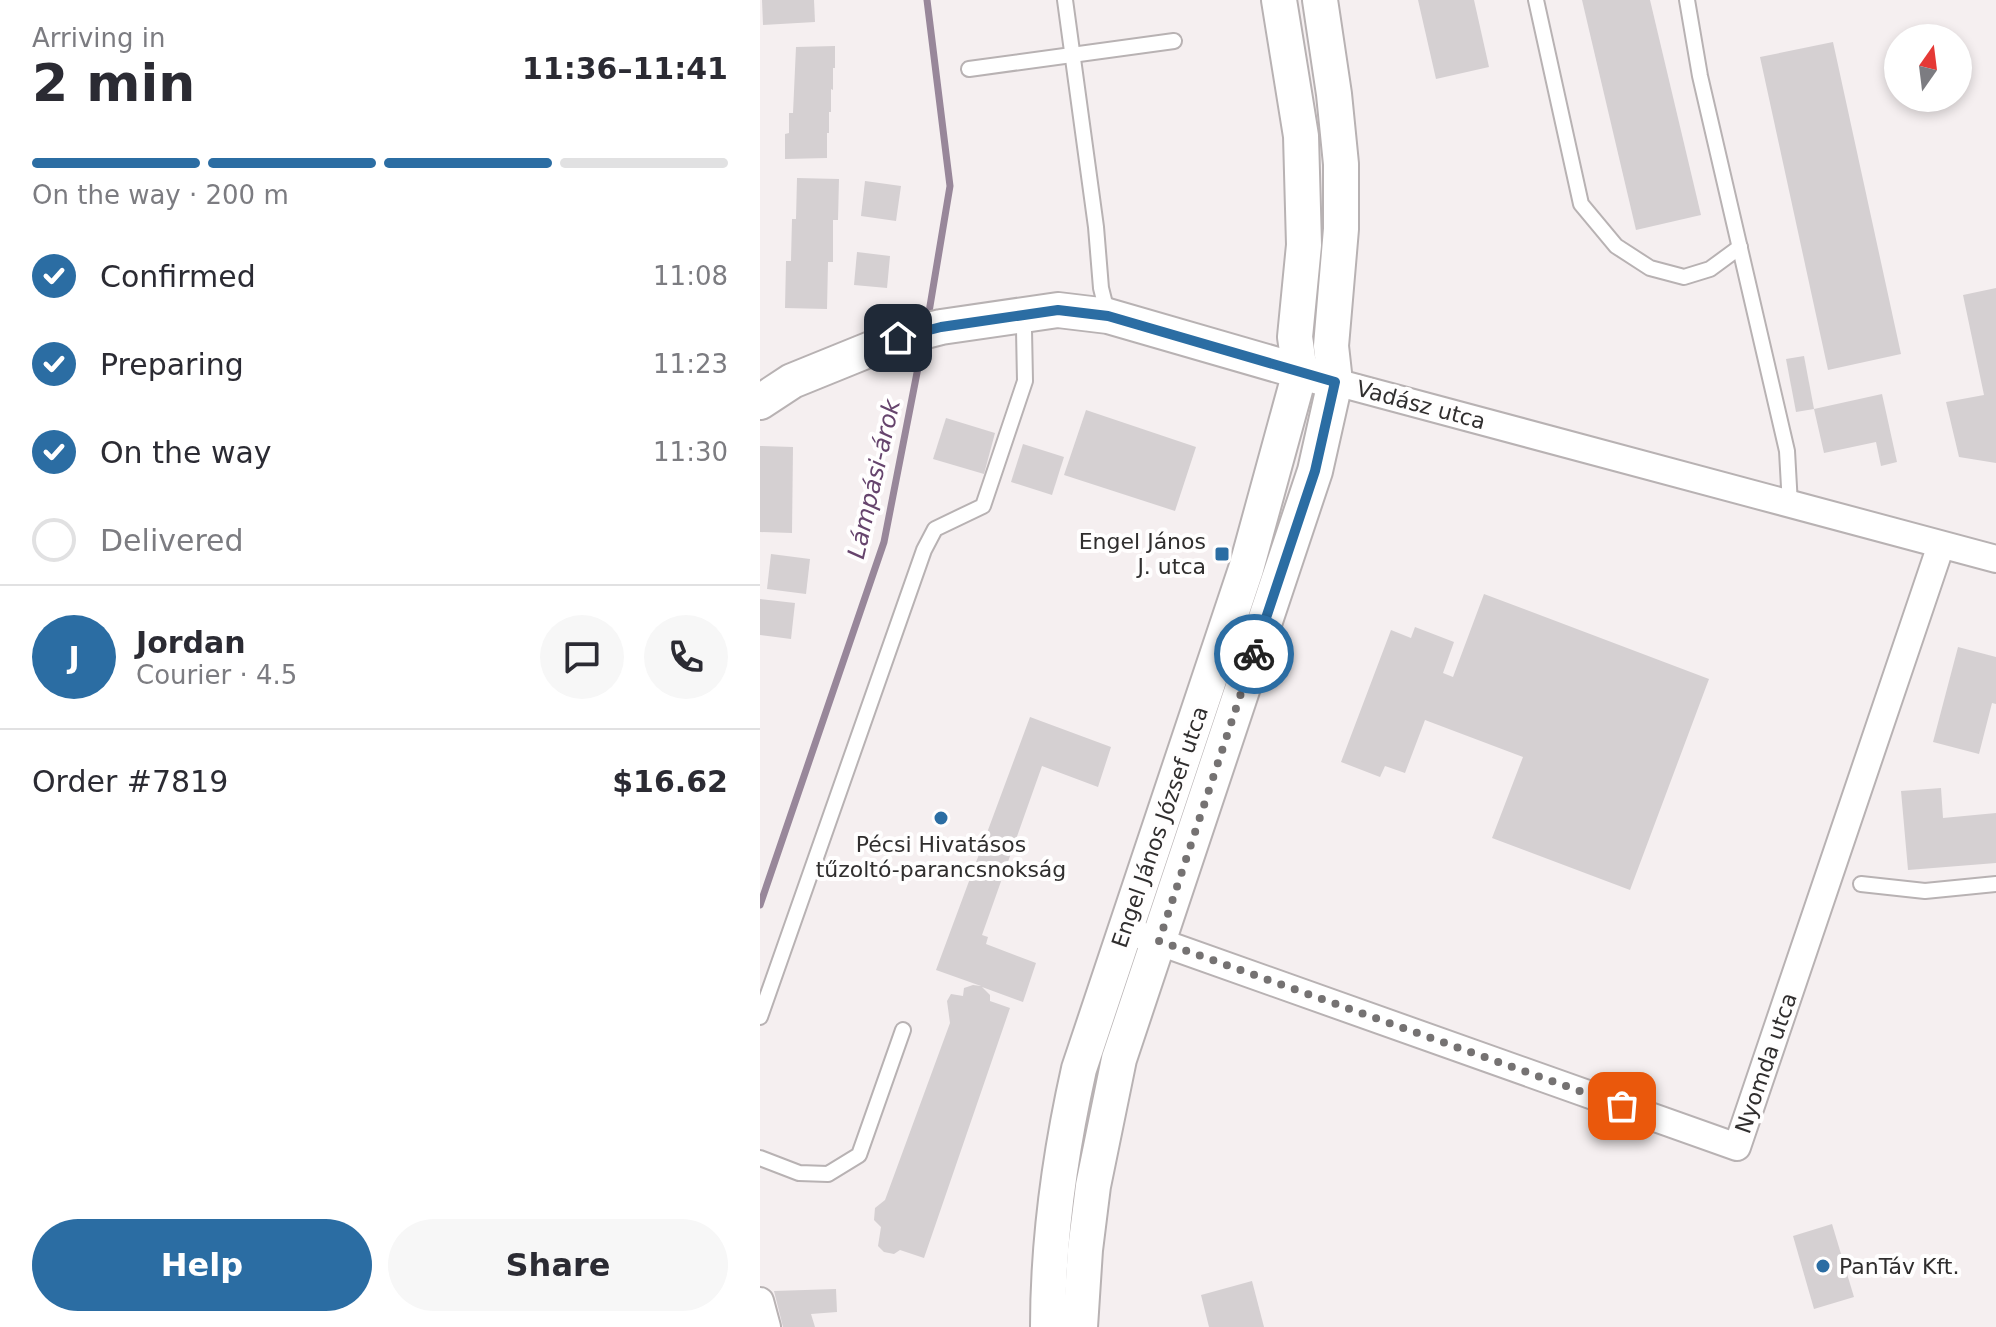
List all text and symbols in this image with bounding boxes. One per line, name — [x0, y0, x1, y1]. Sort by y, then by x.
text: Arriving in — [32, 23, 166, 53]
north arrow — [1884, 24, 1972, 112]
map controls — [1884, 24, 1972, 112]
text: 11:36–11:41 — [522, 51, 728, 86]
text: 2 min — [32, 53, 195, 113]
text: On the way · 200 m — [32, 180, 289, 210]
icon: check — [32, 254, 76, 298]
text: Confirmed — [100, 259, 256, 294]
text: 11:08 — [653, 261, 728, 291]
pin — [864, 304, 932, 372]
icon: home — [876, 316, 920, 360]
icon: check — [32, 342, 76, 386]
text: Preparing — [100, 347, 244, 382]
text: 11:23 — [653, 349, 728, 379]
street label: Vadász utca — [1354, 376, 1488, 434]
water label: Lámpási-árok — [842, 396, 906, 561]
icon: check — [32, 430, 76, 474]
text: On the way — [100, 435, 272, 470]
text: 11:30 — [653, 437, 728, 467]
text: Delivered — [100, 523, 244, 558]
place label: Engel János J. utca — [1079, 529, 1206, 579]
marker: Engel János J. utca — [1213, 545, 1231, 563]
courier — [1214, 614, 1294, 694]
button: chat — [540, 615, 624, 699]
button: phone — [644, 615, 728, 699]
text: Jordan — [136, 625, 246, 660]
icon: bike — [1232, 632, 1276, 676]
text: J — [68, 640, 80, 675]
text: Courier · 4.5 — [136, 660, 297, 690]
street label: Engel János József utca — [1107, 703, 1213, 951]
text: Order #7819 — [32, 764, 228, 799]
text: $16.62 — [612, 764, 728, 799]
marker: Pécsi Hivatásos tűzoltó-parancsnokság — [932, 809, 950, 827]
place label: Pécsi Hivatásos tűzoltó-parancsnokság — [816, 832, 1066, 882]
street label: Nyomda utca — [1730, 989, 1802, 1137]
pin — [1588, 1072, 1656, 1140]
icon: bag — [1600, 1084, 1644, 1128]
button: Help — [32, 1219, 372, 1311]
button: Share — [388, 1219, 728, 1311]
place label: PanTáv Kft. — [1839, 1254, 1959, 1279]
marker: PanTáv Kft. — [1814, 1257, 1832, 1275]

